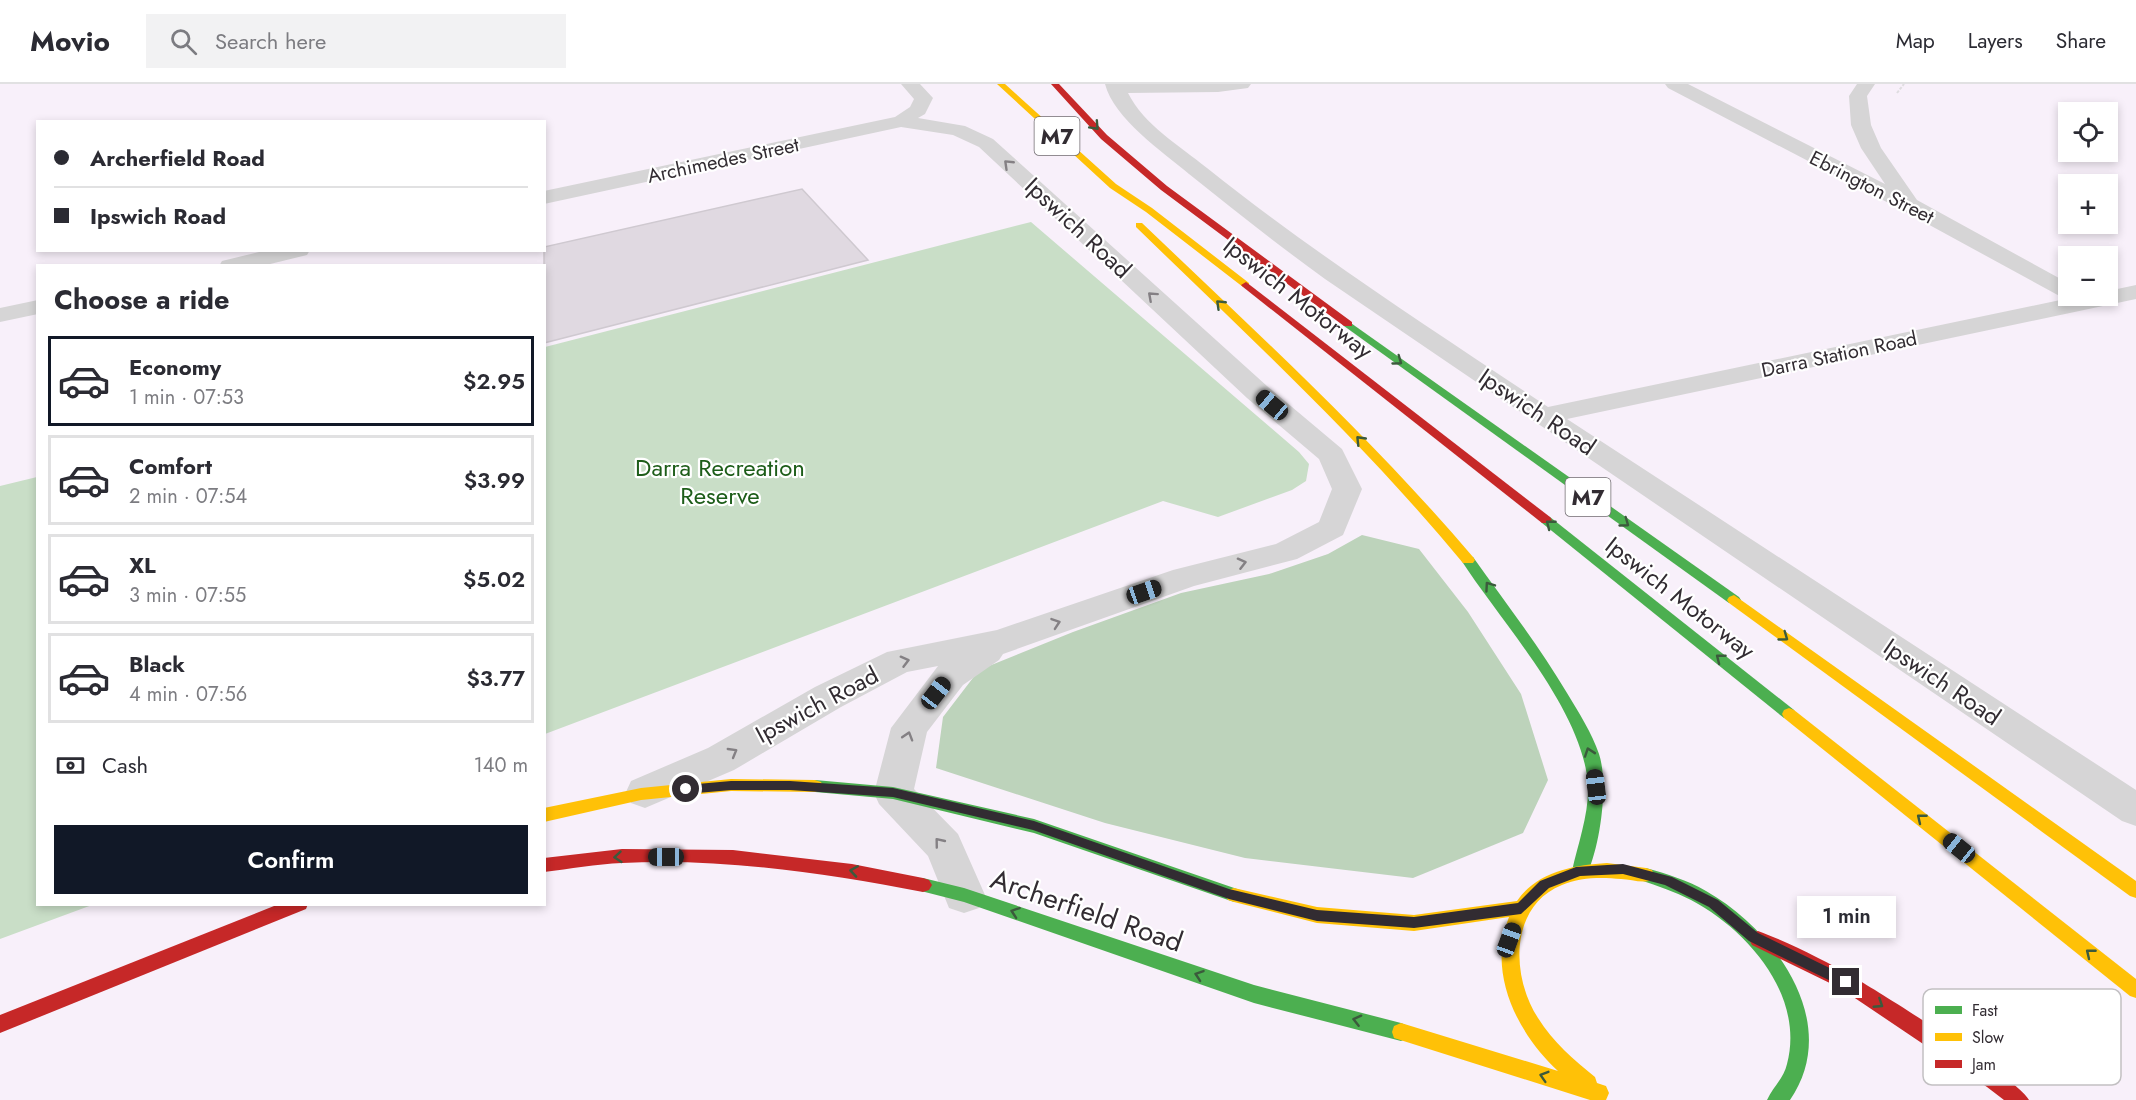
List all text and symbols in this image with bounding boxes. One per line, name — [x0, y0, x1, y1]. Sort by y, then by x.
search box — [146, 14, 566, 68]
text: Movio — [30, 21, 110, 62]
icon: search — [167, 25, 200, 58]
text: Search here — [215, 25, 326, 57]
text: Map — [1896, 26, 1935, 56]
text: Layers — [1968, 26, 2023, 56]
text: Share — [2056, 26, 2106, 56]
map controls — [2058, 102, 2118, 306]
button: locate — [2058, 102, 2118, 162]
road number: M7 — [1034, 117, 1080, 155]
one-way arrow — [1088, 120, 1099, 130]
street label: Archimedes Street — [645, 130, 802, 191]
text: Archerfield Road — [90, 142, 265, 174]
street label: Ebrington Street — [1804, 144, 1939, 231]
one-way arrow — [1005, 160, 1015, 171]
street label: Ipswich Road — [1017, 169, 1140, 286]
button: + — [2058, 174, 2118, 234]
text: Ipswich Road — [90, 200, 226, 232]
street label: Ipswich Motorway — [1216, 228, 1381, 368]
button: − — [2058, 246, 2118, 306]
text: Choose a ride — [54, 280, 229, 319]
one-way arrow — [1148, 292, 1159, 303]
one-way arrow — [1216, 300, 1226, 311]
street label: Darra Station Road — [1759, 324, 1920, 385]
text: Economy — [129, 351, 221, 383]
icon: car — [57, 354, 111, 408]
one-way arrow — [1392, 354, 1403, 365]
street label: Ipswich Road — [1472, 359, 1603, 464]
text: $2.95 — [463, 365, 525, 397]
text: 1 min · 07:53 — [129, 383, 244, 412]
car — [1252, 387, 1292, 423]
one-way arrow — [1356, 436, 1367, 447]
text: Comfort — [129, 450, 212, 482]
park label: Darra Recreation Reserve — [635, 450, 805, 513]
icon: car — [57, 453, 111, 507]
text: $3.99 — [464, 464, 525, 496]
road number: M7 — [1566, 478, 1610, 516]
text: 2 min · 07:54 — [129, 482, 247, 511]
one-way arrow — [1619, 516, 1630, 527]
one-way arrow — [1546, 520, 1557, 531]
street label: Ipswich Motorway — [1598, 528, 1763, 668]
text: XL — [129, 549, 156, 581]
icon: car — [57, 552, 111, 606]
one-way arrow — [1237, 558, 1247, 571]
text: $5.02 — [463, 563, 525, 595]
car — [1124, 578, 1164, 606]
text: 3 min · 07:55 — [129, 581, 246, 610]
one-way arrow — [1485, 582, 1496, 593]
one-way arrow — [1050, 617, 1061, 630]
street label: Ipswich Road — [1877, 629, 2008, 734]
one-way arrow — [1777, 630, 1788, 641]
text: Black — [129, 648, 185, 680]
icon: car — [57, 651, 111, 705]
one-way arrow — [1715, 654, 1726, 665]
one-way arrow — [900, 656, 910, 669]
street label: Ipswich Road — [749, 657, 884, 752]
text: $3.77 — [466, 662, 525, 694]
car — [918, 673, 954, 713]
text: 4 min · 07:56 — [129, 680, 247, 709]
one-way arrow — [901, 731, 913, 742]
one-way arrow — [1584, 747, 1597, 758]
one-way arrow — [726, 748, 737, 759]
icon: cash — [54, 749, 87, 782]
text: Cash — [102, 749, 148, 781]
text: 140 m — [474, 751, 528, 780]
car — [1585, 768, 1607, 806]
route start — [672, 775, 699, 802]
one-way arrow — [1917, 815, 1928, 826]
button: Confirm — [54, 825, 528, 894]
car — [1939, 830, 1979, 866]
one-way arrow — [936, 838, 947, 849]
car — [648, 848, 684, 866]
one-way arrow — [613, 850, 622, 863]
street label: Archerfield Road — [985, 858, 1188, 963]
one-way arrow — [849, 866, 858, 878]
callout: 1 min — [1796, 895, 1896, 937]
text: 1 min — [1822, 902, 1871, 931]
one-way arrow — [1010, 906, 1020, 919]
car — [1494, 920, 1524, 960]
one-way arrow — [2086, 950, 2097, 961]
route end — [1832, 968, 1859, 995]
one-way arrow — [1194, 969, 1205, 982]
legend — [1923, 989, 2121, 1085]
one-way arrow — [1872, 997, 1883, 1008]
text: Fast — [1972, 999, 1998, 1022]
one-way arrow — [1352, 1014, 1362, 1027]
text: Slow — [1972, 1026, 2004, 1049]
text: Jam — [1970, 1053, 1996, 1076]
one-way arrow — [1539, 1071, 1549, 1083]

